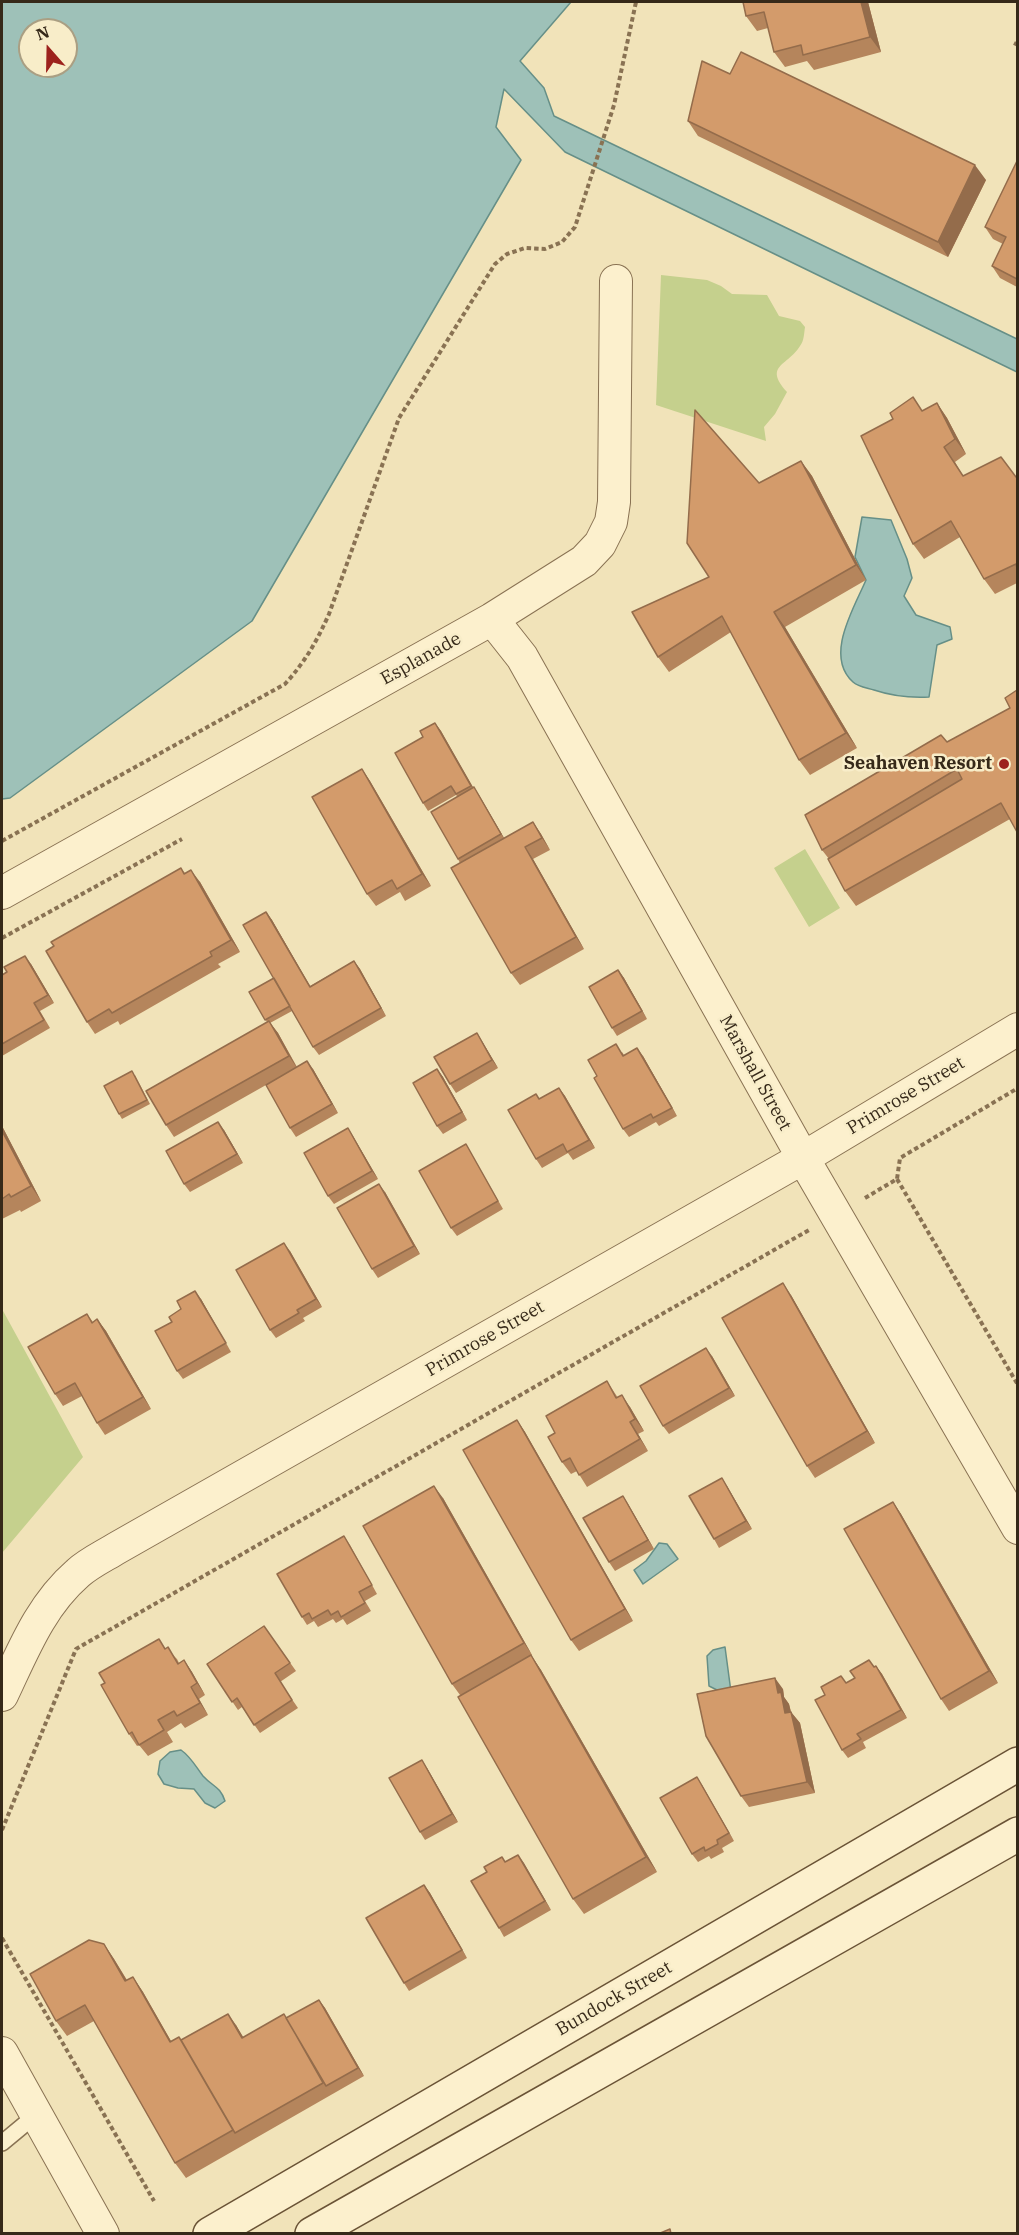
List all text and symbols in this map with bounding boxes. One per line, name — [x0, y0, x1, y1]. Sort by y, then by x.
north arrow — [18, 18, 78, 78]
text: N — [33, 21, 52, 45]
street label: Esplanade — [377, 628, 465, 690]
place label: Seahaven Resort — [844, 753, 992, 775]
marker: Seahaven Resort — [997, 757, 1011, 771]
street label: Marshall Street — [714, 1011, 796, 1135]
street label: Primrose Street — [843, 1052, 969, 1140]
street label: Primrose Street — [422, 1296, 548, 1382]
street label: Bundock Street — [552, 1957, 676, 2041]

